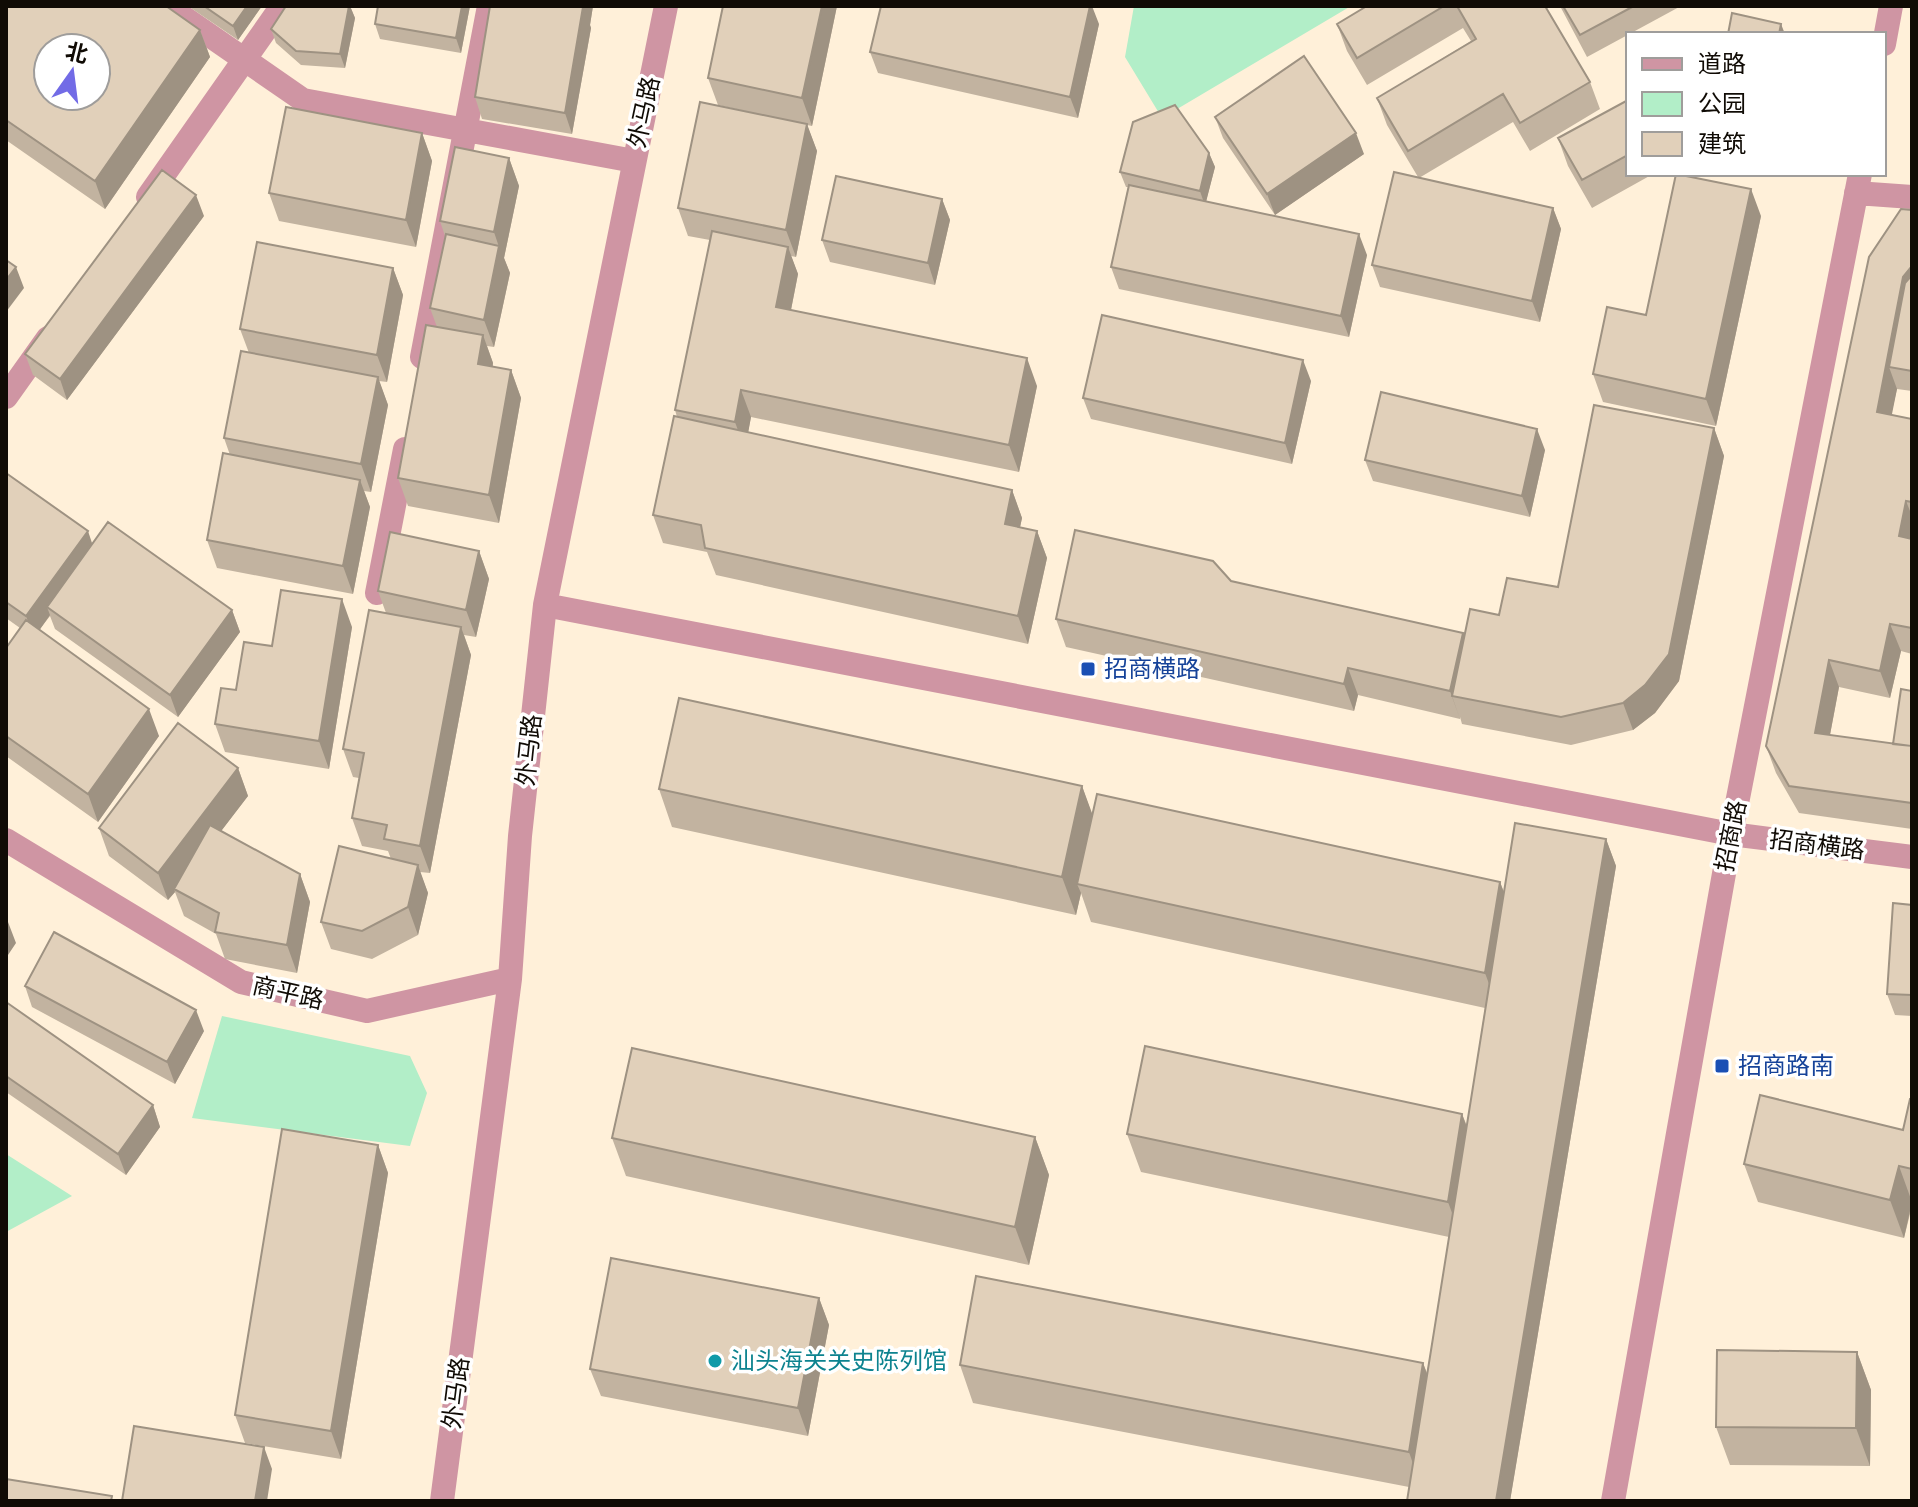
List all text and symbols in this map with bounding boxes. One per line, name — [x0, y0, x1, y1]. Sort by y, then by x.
north arrow — [32, 32, 112, 112]
legend — [1626, 32, 1886, 176]
text: 北 — [63, 38, 90, 68]
text: 道路 — [1698, 50, 1746, 78]
street label: 外马路 — [623, 74, 665, 150]
text: 公园 — [1698, 90, 1746, 118]
text: 建筑 — [1698, 130, 1746, 158]
place label: 招商横路 — [1104, 655, 1200, 683]
marker: 招商横路 — [1079, 660, 1097, 678]
street label: 外马路 — [511, 713, 547, 787]
street label: 招商路 — [1710, 798, 1752, 874]
street label: 招商横路 — [1768, 825, 1866, 865]
street label: 商平路 — [250, 971, 326, 1015]
place label: 招商路南 — [1738, 1052, 1834, 1080]
marker: 招商路南 — [1713, 1057, 1731, 1075]
place label: 汕头海关关史陈列馆 — [731, 1347, 947, 1375]
marker: 汕头海关关史陈列馆 — [706, 1352, 724, 1370]
street label: 外马路 — [438, 1356, 474, 1430]

